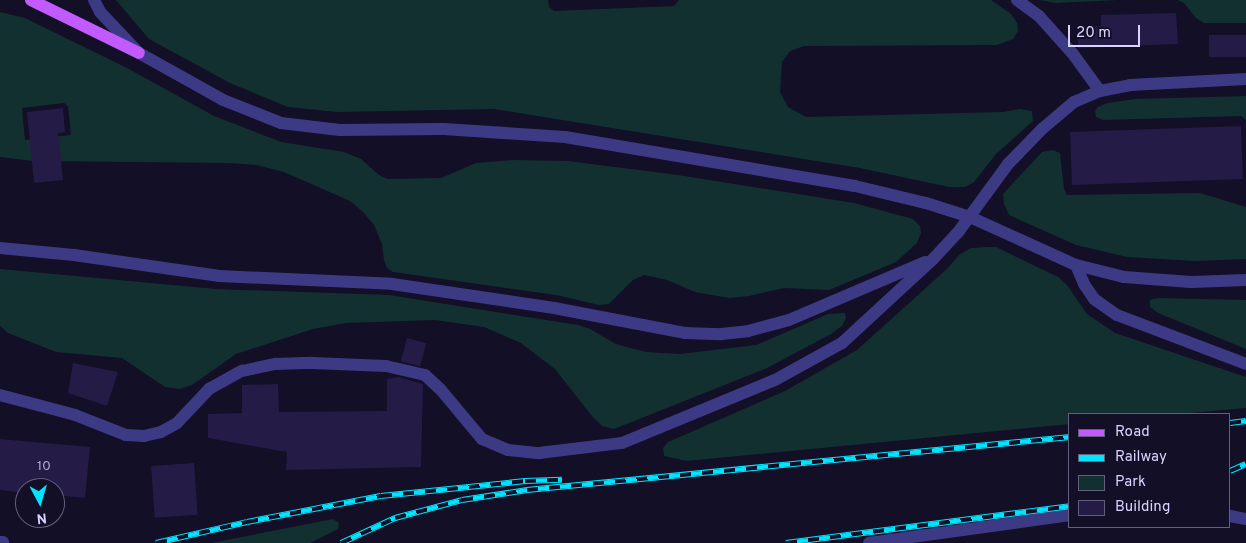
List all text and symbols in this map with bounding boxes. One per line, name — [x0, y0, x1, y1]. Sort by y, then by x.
scale bar — [1071, 15, 1144, 47]
text: 20 m — [1076, 24, 1111, 43]
legend — [1068, 413, 1231, 528]
text: Road — [1115, 423, 1150, 442]
text: Railway — [1115, 448, 1167, 467]
house number: 10 — [37, 459, 51, 475]
text: Park — [1115, 473, 1146, 492]
north arrow — [15, 478, 65, 528]
text: Building — [1115, 498, 1170, 517]
text: N — [36, 508, 47, 526]

